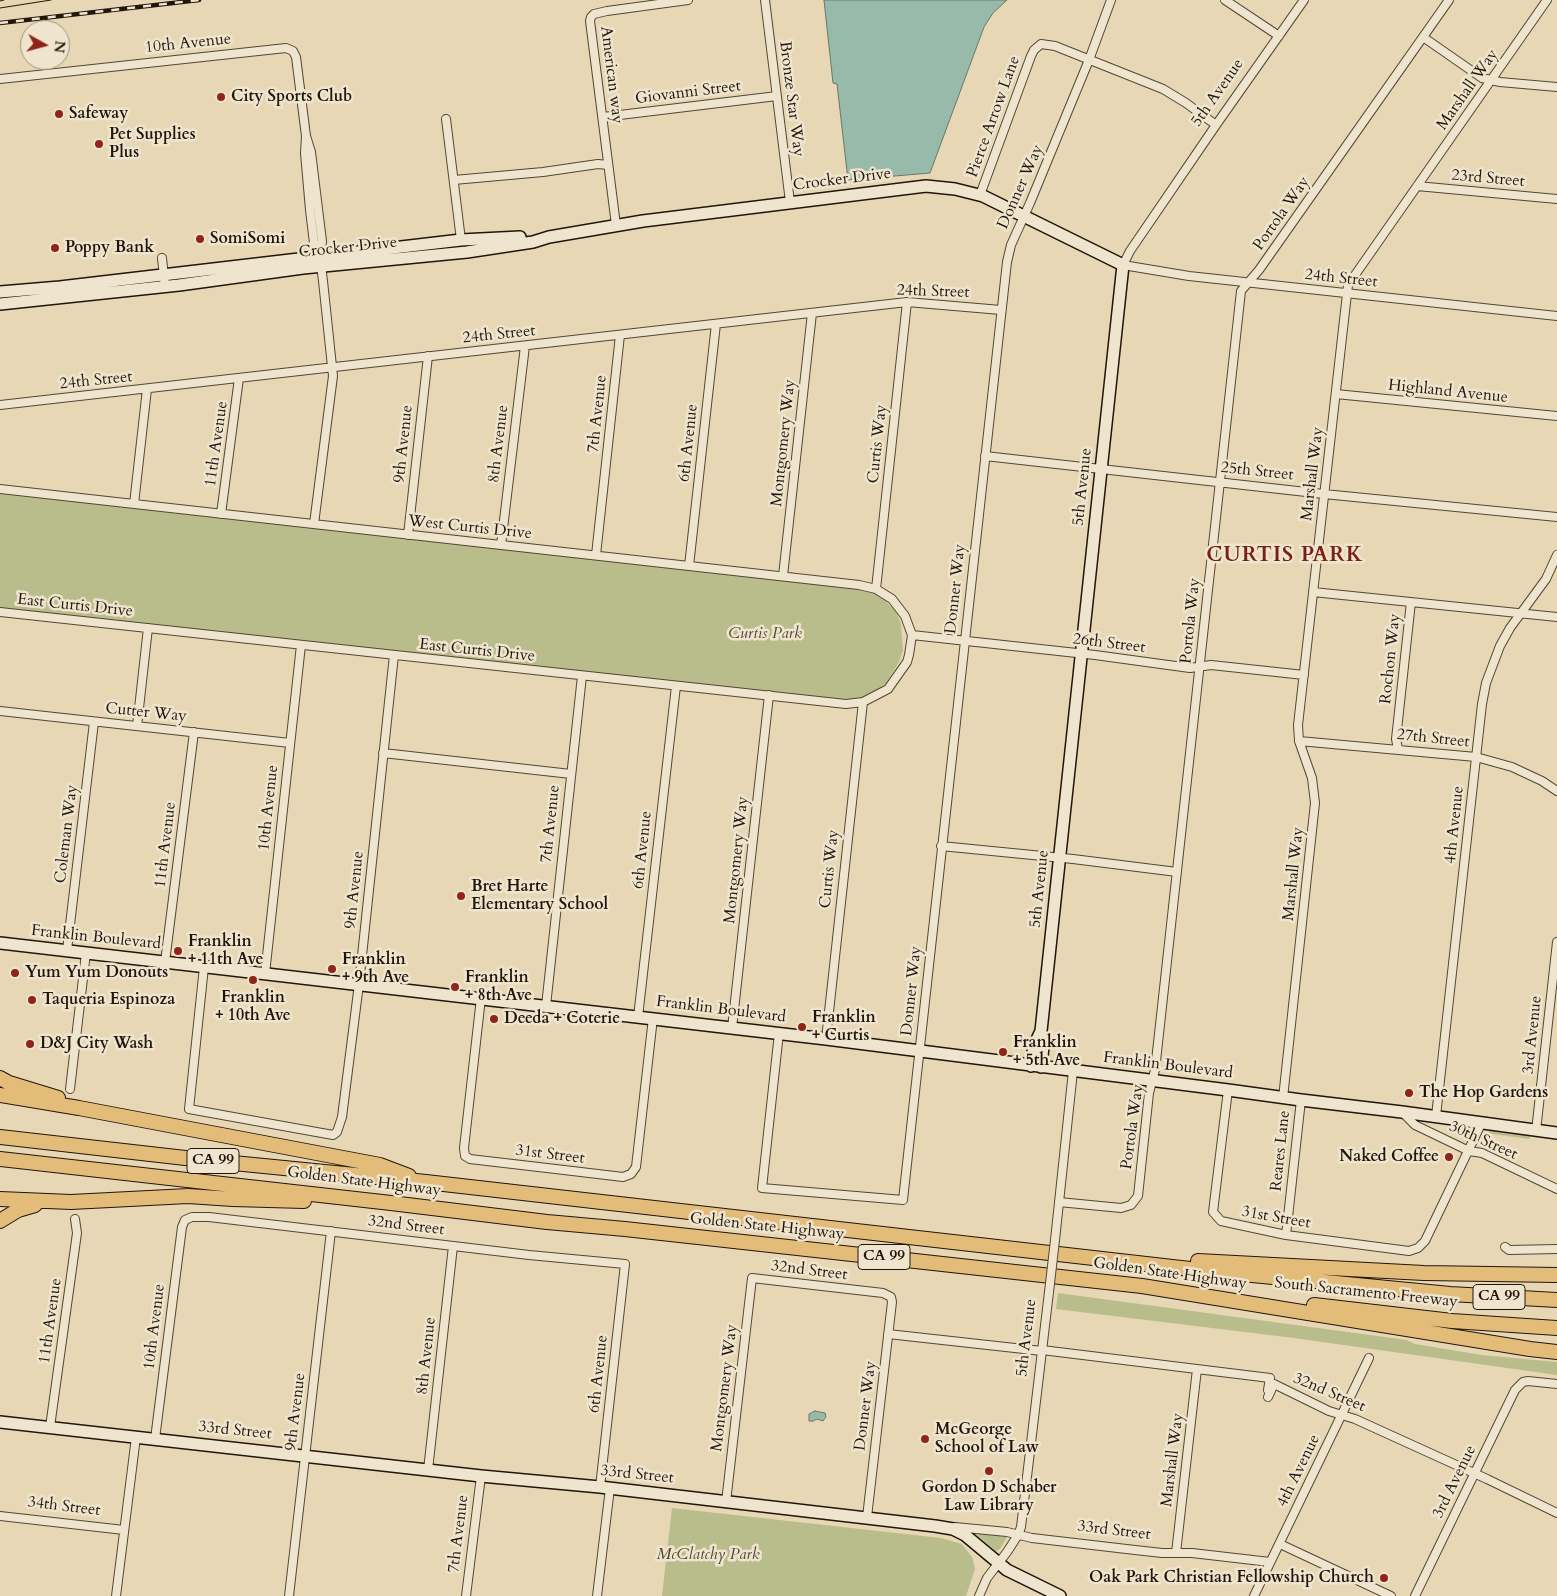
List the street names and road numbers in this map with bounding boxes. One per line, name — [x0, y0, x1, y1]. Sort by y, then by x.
street label: American way — [595, 25, 627, 125]
street label: 10th Avenue — [144, 30, 232, 58]
street label: Bronze Star Way — [774, 40, 808, 158]
street label: Marshall Way — [1433, 46, 1503, 134]
street label: Pierce Arrow Lane — [963, 54, 1025, 180]
street label: 5th Avenue — [1188, 55, 1248, 131]
street label: Giovanni Street — [634, 77, 742, 109]
street label: Donner Way — [994, 142, 1048, 232]
street label: Crocker Drive — [792, 164, 892, 196]
street label: 23rd Street — [1451, 166, 1525, 192]
street label: Portola Way — [1249, 173, 1315, 255]
street label: Crocker Drive — [298, 233, 398, 263]
street label: 24th Street — [1304, 266, 1378, 292]
street label: 24th Street — [896, 281, 970, 303]
street label: 24th Street — [462, 322, 536, 348]
street label: 24th Street — [59, 368, 133, 394]
street label: 7th Avenue — [584, 374, 612, 454]
street label: Highland Avenue — [1387, 376, 1509, 408]
street label: Montgomery Way — [768, 378, 800, 508]
street label: 11th Avenue — [201, 400, 233, 488]
street label: 6th Avenue — [675, 403, 703, 483]
street label: 9th Avenue — [390, 404, 418, 484]
street label: 8th Avenue — [485, 404, 513, 484]
street label: Curtis Way — [864, 404, 892, 484]
street label: Marshall Way — [1298, 426, 1328, 522]
street label: 5th Avenue — [1069, 447, 1097, 527]
street label: 25th Street — [1220, 459, 1294, 485]
street label: West Curtis Drive — [407, 512, 533, 544]
street label: Donner Way — [942, 543, 970, 635]
street label: Portola Way — [1177, 577, 1205, 665]
street label: East Curtis Drive — [16, 590, 134, 622]
street label: Rochon Way — [1377, 613, 1405, 705]
street label: 26th Street — [1072, 630, 1146, 658]
street label: East Curtis Drive — [418, 635, 536, 667]
street label: Cutter Way — [104, 699, 188, 727]
street label: 27th Street — [1396, 726, 1470, 752]
street label: 10th Avenue — [255, 764, 283, 852]
street label: Coleman Way — [51, 784, 83, 884]
street label: 7th Avenue — [537, 784, 565, 864]
street label: 4th Avenue — [1441, 785, 1469, 865]
street label: Montgomery Way — [721, 795, 753, 925]
street label: 11th Avenue — [151, 801, 181, 889]
street label: 6th Avenue — [629, 810, 657, 890]
street label: Marshall Way — [1280, 826, 1308, 922]
street label: Curtis Way — [816, 829, 844, 909]
street label: 5th Avenue — [1026, 849, 1054, 929]
street label: 9th Avenue — [341, 850, 369, 930]
street label: Franklin Boulevard — [30, 922, 162, 954]
street label: Donner Way — [898, 945, 926, 1037]
street label: Franklin Boulevard — [655, 993, 787, 1027]
street label: 3rd Avenue — [1519, 995, 1547, 1075]
street label: Franklin Boulevard — [1102, 1049, 1234, 1083]
street label: Portola Way — [1118, 1083, 1148, 1171]
street label: Reares Lane — [1267, 1110, 1295, 1192]
street label: 30th Street — [1446, 1117, 1520, 1165]
street label: 31st Street — [514, 1141, 586, 1169]
road number: CA 99 — [187, 1148, 239, 1174]
street label: Golden State Highway — [286, 1163, 442, 1201]
street label: 31st Street — [1240, 1203, 1312, 1233]
street label: Golden State Highway — [689, 1209, 845, 1245]
street label: 32nd Street — [367, 1212, 445, 1240]
road number: CA 99 — [858, 1244, 910, 1270]
street label: Golden State Highway — [1092, 1254, 1248, 1294]
street label: 32nd Street — [770, 1257, 848, 1285]
street label: South Sacramento Freeway — [1273, 1274, 1459, 1312]
street label: 11th Avenue — [35, 1277, 67, 1365]
street label: 10th Avenue — [140, 1283, 170, 1371]
road number: CA 99 — [1473, 1284, 1525, 1310]
street label: 5th Avenue — [1013, 1298, 1041, 1378]
street label: 8th Avenue — [413, 1316, 441, 1396]
street label: Montgomery Way — [708, 1323, 742, 1453]
street label: 6th Avenue — [585, 1334, 613, 1414]
street label: Donner Way — [851, 1360, 881, 1452]
street label: 32nd Street — [1290, 1369, 1368, 1417]
street label: 9th Avenue — [282, 1372, 310, 1452]
street label: Marshall Way — [1158, 1412, 1188, 1508]
street label: 33rd Street — [197, 1418, 273, 1444]
street label: 4th Avenue — [1273, 1432, 1325, 1510]
street label: 3rd Avenue — [1429, 1442, 1481, 1522]
street label: 33rd Street — [599, 1462, 675, 1488]
street label: 34th Street — [27, 1493, 101, 1521]
street label: 7th Avenue — [445, 1494, 473, 1574]
street label: 33rd Street — [1076, 1517, 1152, 1545]

